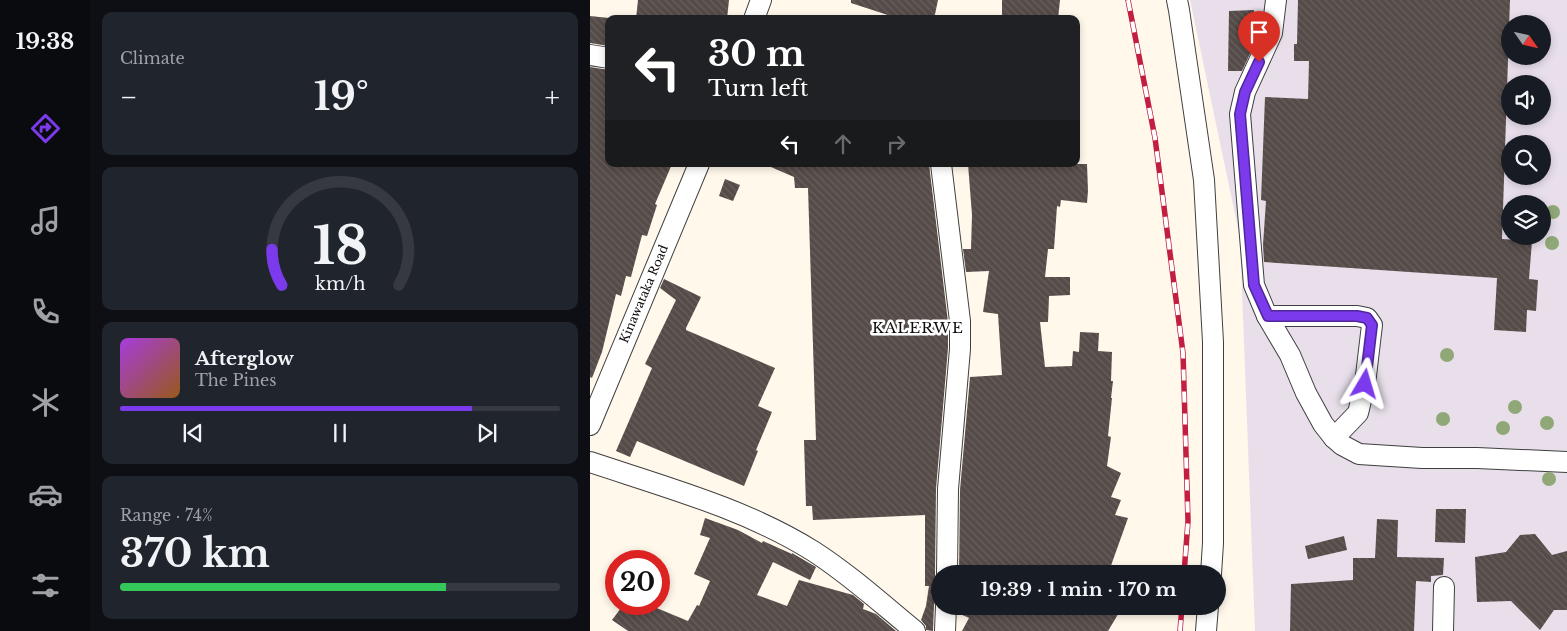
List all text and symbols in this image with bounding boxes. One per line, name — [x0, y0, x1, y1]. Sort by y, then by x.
pin — [1238, 11, 1280, 62]
north arrow — [1501, 15, 1551, 65]
map controls — [1501, 15, 1551, 245]
icon: arrive — [1245, 18, 1273, 46]
text: 19:38 — [16, 28, 74, 55]
text: 30 m — [708, 32, 805, 75]
icon: left — [625, 35, 690, 100]
text: Climate — [120, 48, 185, 68]
text: 19° — [314, 73, 369, 120]
text: Turn left — [708, 75, 808, 102]
button: sound — [1501, 75, 1551, 125]
text: − — [120, 80, 138, 115]
text: + — [545, 80, 560, 115]
icon: directions — [28, 111, 63, 146]
icon: left — [776, 130, 804, 158]
icon: ahead — [829, 130, 857, 158]
icon: right — [882, 130, 910, 158]
button: search — [1501, 135, 1551, 185]
button: layers — [1501, 195, 1551, 245]
icon: music — [28, 203, 63, 238]
text: 18 — [312, 214, 368, 278]
street label: Kinawataka Road — [616, 242, 671, 345]
text: km/h — [315, 273, 365, 295]
icon: phone — [28, 294, 63, 329]
district label: KALERWE — [872, 318, 964, 337]
text: Afterglow — [195, 347, 294, 370]
position arrow — [1338, 357, 1390, 409]
text: The Pines — [195, 370, 277, 390]
icon: climate — [28, 385, 63, 420]
icon: previous — [179, 419, 207, 447]
icon: pause — [326, 419, 354, 447]
icon: next — [473, 419, 501, 447]
icon: car — [28, 477, 63, 512]
text: Range · 74% — [120, 505, 213, 525]
text: 370 km — [120, 530, 270, 577]
speed limit sign: 20 — [605, 550, 670, 615]
icon: filters — [28, 568, 63, 603]
text: 19:39 · 1 min · 170 m — [981, 578, 1176, 601]

